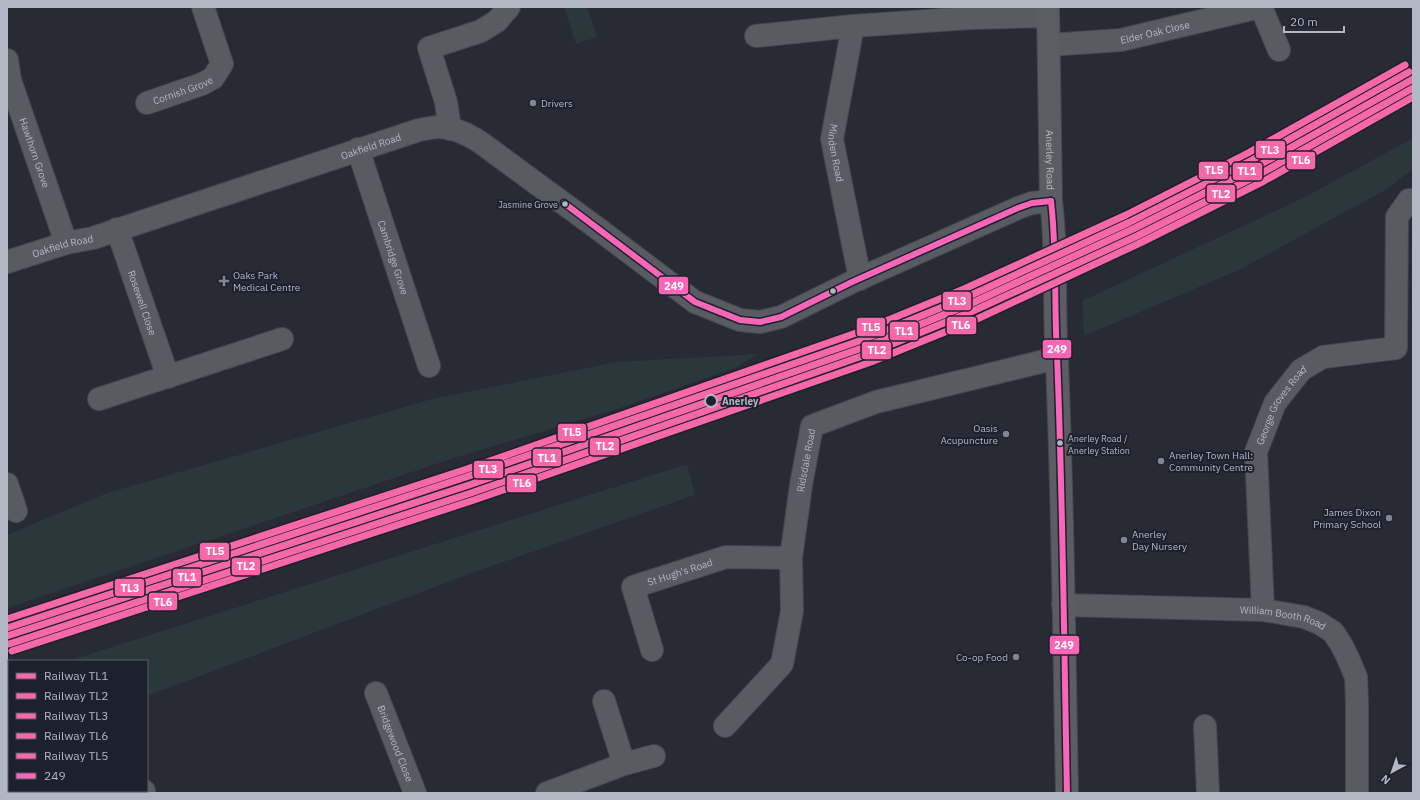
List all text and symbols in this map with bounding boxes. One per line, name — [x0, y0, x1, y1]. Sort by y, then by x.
scale bar — [1284, 8, 1344, 34]
text: 20 m — [1290, 14, 1318, 29]
street label: Elder Oak Close — [1119, 18, 1192, 47]
street label: Cornish Grove — [151, 73, 216, 108]
place label: Drivers — [541, 97, 573, 110]
marker: Drivers — [528, 98, 538, 108]
street label: Hawthorn Grove — [16, 116, 53, 190]
street label: Minden Road — [825, 123, 846, 183]
street label: Oakfield Road — [339, 130, 403, 163]
street label: Anerley Road — [1043, 130, 1057, 190]
line badge: TL3 — [1255, 140, 1286, 159]
text: TL3 — [1261, 143, 1279, 157]
line badge: TL6 — [1286, 151, 1316, 170]
text: TL6 — [1292, 153, 1311, 167]
line badge: TL5 — [1198, 161, 1229, 180]
line badge: TL1 — [1232, 162, 1263, 181]
text: TL5 — [1205, 163, 1224, 177]
text: TL1 — [1238, 164, 1257, 178]
line badge: TL2 — [1206, 184, 1236, 203]
text: TL2 — [1212, 187, 1231, 201]
place label: Jasmine Grove — [498, 199, 558, 210]
marker: Jasmine Grove — [560, 199, 570, 209]
street label: Cambridge Grove — [375, 219, 411, 297]
street label: Oakfield Road — [30, 232, 94, 261]
street label: Rosewell Close — [125, 269, 159, 338]
place label: Oaks Park Medical Centre — [233, 269, 301, 294]
marker: Oaks Park Medical Centre — [218, 275, 230, 287]
line badge: 249 — [658, 276, 689, 295]
text: 249 — [664, 279, 684, 293]
unlabelled marker — [828, 286, 838, 296]
line badge: TL3 — [942, 291, 972, 311]
text: TL3 — [948, 294, 966, 308]
line badge: TL6 — [946, 316, 977, 335]
line badge: TL5 — [856, 317, 886, 337]
text: TL6 — [952, 318, 971, 332]
text: TL5 — [862, 320, 881, 334]
line badge: TL1 — [889, 321, 919, 341]
text: TL1 — [895, 324, 914, 338]
line badge: 249 — [1042, 339, 1072, 359]
line badge: TL2 — [861, 341, 892, 360]
text: 249 — [1047, 342, 1067, 356]
text: TL2 — [868, 343, 887, 357]
street label: George Groves Road — [1253, 362, 1309, 447]
marker: Anerley — [704, 394, 718, 408]
place label: Anerley — [722, 395, 759, 408]
place label: Oasis Acupuncture — [940, 422, 998, 447]
line badge: TL5 — [557, 423, 587, 442]
text: TL5 — [563, 425, 582, 439]
street label: Ridsdale Road — [794, 428, 818, 493]
marker: Oasis Acupuncture — [1001, 429, 1011, 439]
place label: Anerley Road / Anerley Station — [1068, 433, 1130, 456]
line badge: TL2 — [589, 437, 620, 456]
marker: Anerley Road / Anerley Station — [1055, 438, 1065, 448]
text: TL2 — [596, 439, 615, 453]
line badge: TL1 — [532, 448, 562, 467]
place label: Anerley Town Hall: Community Centre — [1169, 449, 1253, 474]
text: TL1 — [538, 451, 557, 465]
marker: Anerley Town Hall: Community Centre — [1156, 456, 1166, 466]
line badge: TL3 — [473, 460, 504, 479]
text: TL3 — [479, 462, 497, 476]
line badge: TL6 — [506, 474, 537, 493]
text: TL6 — [513, 476, 532, 490]
place label: James Dixon Primary School — [1313, 506, 1381, 531]
marker: James Dixon Primary School — [1384, 513, 1394, 523]
place label: Anerley Day Nursery — [1132, 528, 1187, 553]
marker: Anerley Day Nursery — [1119, 535, 1129, 545]
line badge: TL5 — [199, 542, 230, 561]
text: TL5 — [206, 544, 225, 558]
street label: St Hugh's Road — [646, 556, 714, 589]
line badge: TL2 — [231, 557, 261, 576]
text: TL2 — [237, 559, 256, 573]
line badge: TL1 — [172, 568, 202, 587]
text: TL1 — [178, 570, 197, 584]
line badge: TL3 — [114, 578, 145, 597]
text: TL3 — [121, 581, 139, 595]
line badge: TL6 — [148, 592, 178, 611]
text: TL6 — [154, 595, 173, 609]
street label: William Booth Road — [1240, 603, 1328, 633]
line badge: 249 — [1049, 635, 1080, 655]
text: 249 — [1054, 638, 1074, 652]
place label: Co-op Food — [956, 651, 1008, 664]
marker: Co-op Food — [1011, 652, 1021, 662]
legend — [8, 660, 148, 792]
text: Railway TL1 — [44, 668, 109, 683]
text: Railway TL2 — [44, 688, 109, 703]
street label: Bridgewood Close — [374, 703, 416, 784]
text: Railway TL3 — [44, 708, 109, 723]
text: Railway TL6 — [44, 728, 109, 743]
text: Railway TL5 — [44, 748, 109, 763]
north arrow — [1372, 752, 1412, 792]
text: 249 — [44, 768, 66, 783]
text: N — [1378, 772, 1393, 788]

